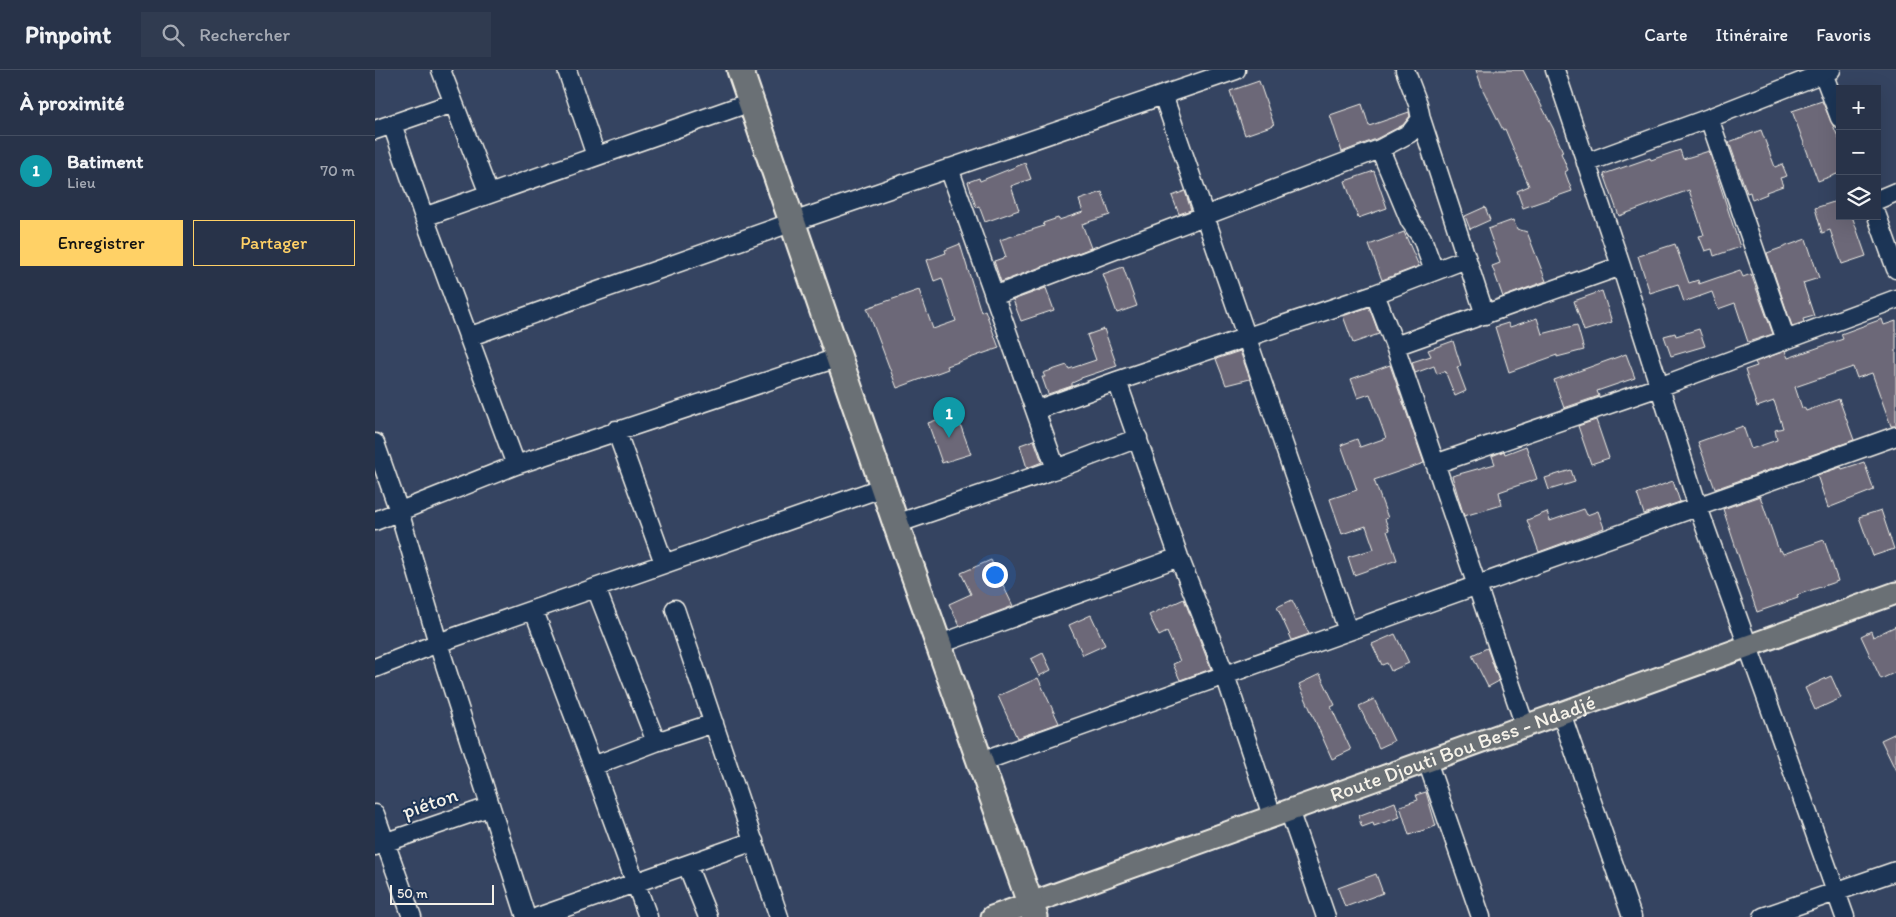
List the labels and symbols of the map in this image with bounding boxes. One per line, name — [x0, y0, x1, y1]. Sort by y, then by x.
pin: 1 — [933, 397, 965, 438]
your location — [982, 562, 1008, 588]
street label: Route Djouti Bou Bess - Ndadjé — [1326, 689, 1599, 807]
street label: piéton — [399, 781, 461, 824]
scale bar — [390, 882, 494, 905]

